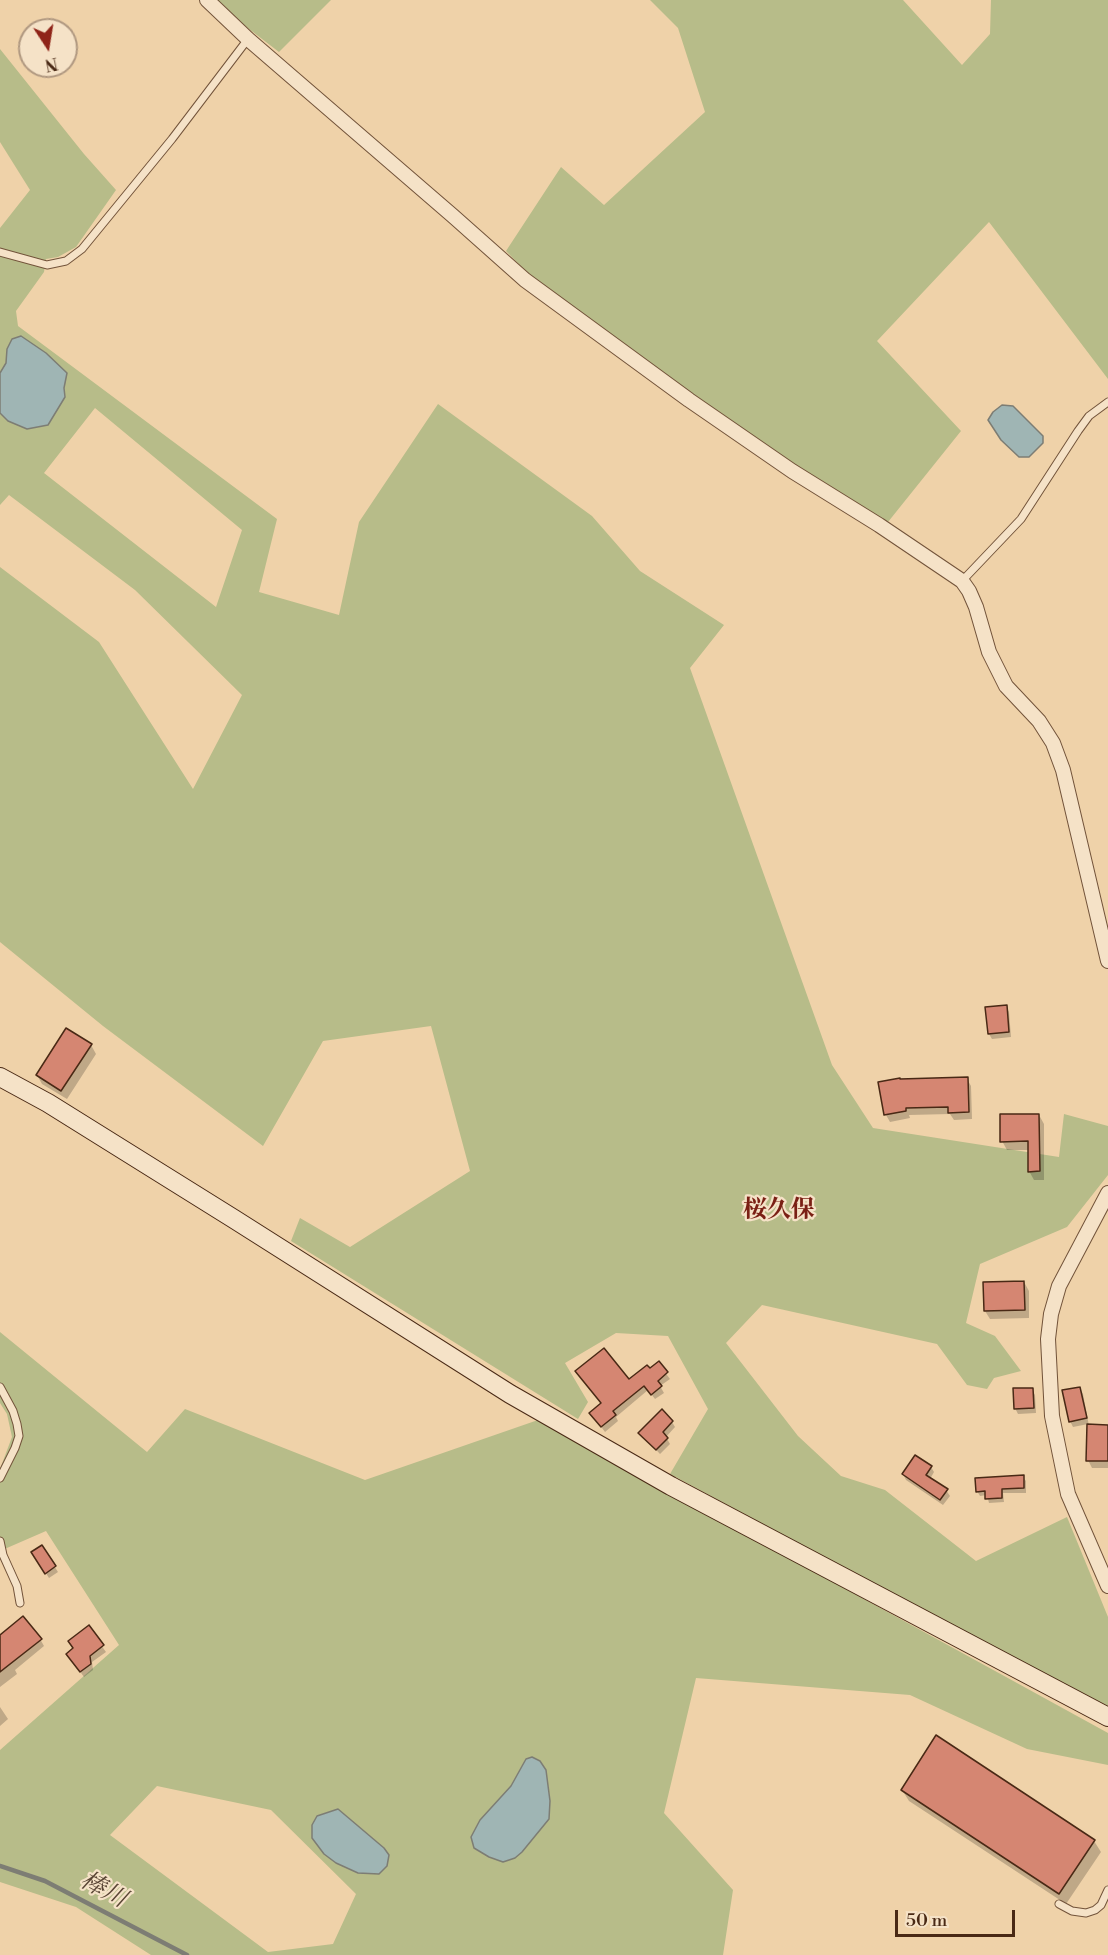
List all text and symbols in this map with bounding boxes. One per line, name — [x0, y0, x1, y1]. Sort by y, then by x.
north arrow — [18, 18, 78, 78]
text: N — [43, 53, 60, 75]
district label: 桜久保 — [743, 1197, 815, 1225]
water label: 棒川 — [75, 1867, 131, 1915]
scale bar — [898, 1898, 1018, 1936]
text: 50 m — [906, 1909, 947, 1932]

